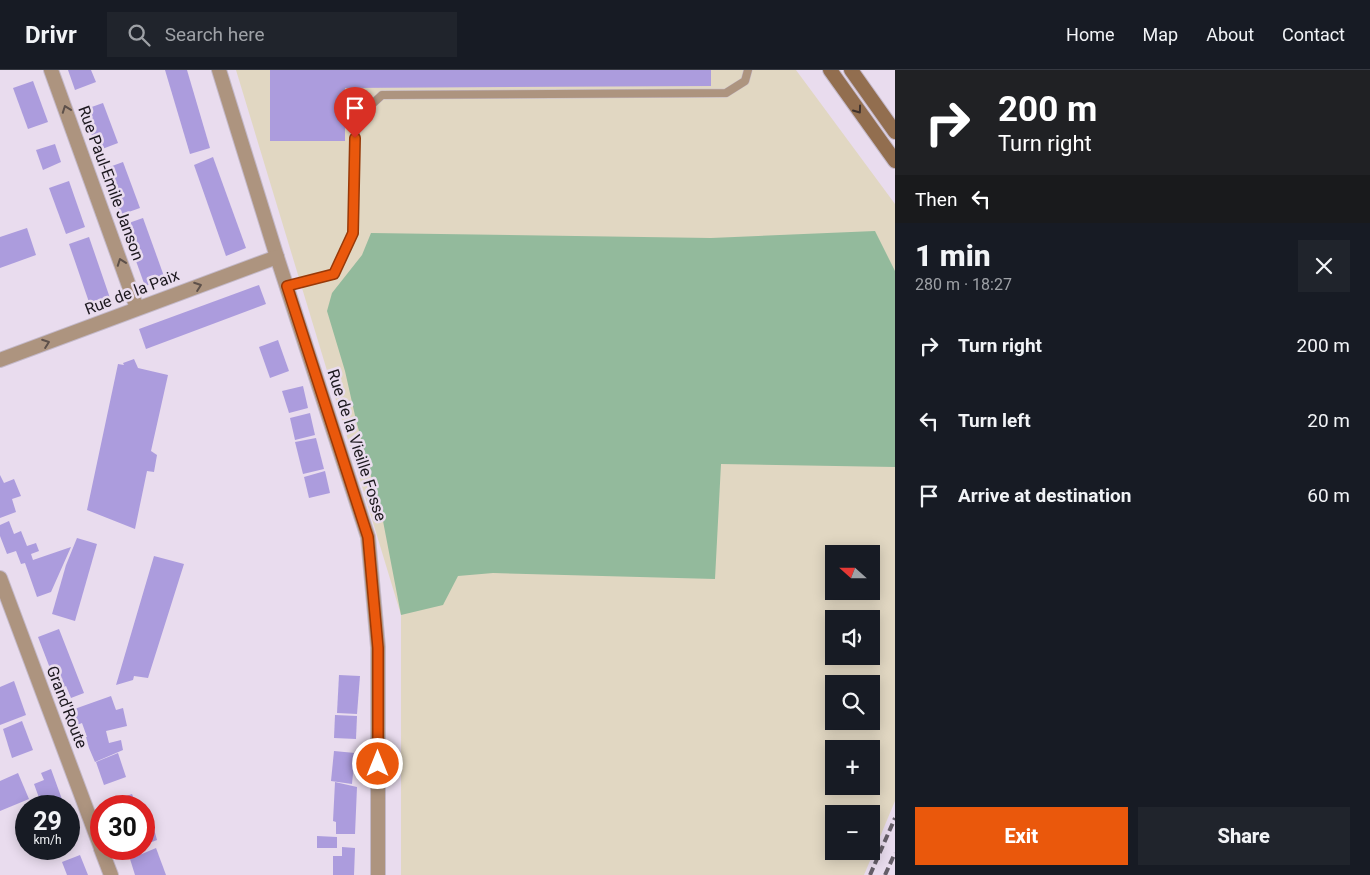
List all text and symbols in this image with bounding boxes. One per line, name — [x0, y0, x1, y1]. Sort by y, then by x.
search box — [107, 12, 457, 57]
text: Drivr — [25, 21, 77, 49]
icon: search — [125, 21, 153, 49]
text: Search here — [165, 23, 265, 46]
text: Home — [1066, 24, 1115, 45]
text: Map — [1143, 24, 1178, 45]
text: About — [1206, 24, 1254, 45]
text: Contact — [1282, 24, 1345, 45]
pin — [334, 87, 376, 138]
text: 200 m — [998, 89, 1097, 130]
icon: right — [915, 90, 980, 155]
icon: arrive — [341, 94, 369, 122]
street label: Rue Paul-Emile Janson — [74, 103, 148, 263]
one-way arrow — [852, 104, 861, 114]
one-way arrow — [62, 106, 72, 114]
text: Turn right — [998, 131, 1092, 156]
icon: left — [967, 185, 995, 213]
text: Then — [915, 188, 957, 211]
text: 1 min — [915, 238, 991, 273]
button: close — [1298, 240, 1350, 292]
one-way arrow — [116, 258, 126, 267]
street label: Rue de la Paix — [82, 265, 182, 319]
text: 280 m · 18:27 — [915, 275, 1012, 294]
one-way arrow — [193, 282, 202, 292]
icon: right — [915, 332, 943, 360]
text: Turn right — [958, 334, 1042, 357]
text: 200 m — [1297, 334, 1350, 357]
one-way arrow — [41, 339, 50, 349]
street label: Rue de la Vieille Fosse — [323, 367, 391, 523]
icon: left — [915, 407, 943, 435]
text: Turn left — [958, 409, 1031, 432]
text: 20 m — [1307, 409, 1350, 432]
icon: arrive — [915, 482, 943, 510]
text: Arrive at destination — [958, 484, 1131, 507]
text: 60 m — [1307, 484, 1350, 507]
north arrow — [825, 545, 880, 600]
map controls — [825, 545, 880, 860]
button: sound — [825, 610, 880, 665]
street label: Grand'Route — [43, 663, 91, 751]
button: search — [825, 675, 880, 730]
position arrow — [351, 737, 403, 789]
button: + — [825, 740, 880, 795]
speed limit sign: 30 — [90, 795, 155, 860]
button: − — [825, 805, 880, 860]
text: 29 — [33, 807, 62, 836]
button: Exit — [915, 807, 1128, 865]
button: Share — [1138, 807, 1350, 865]
text: km/h — [33, 833, 62, 847]

